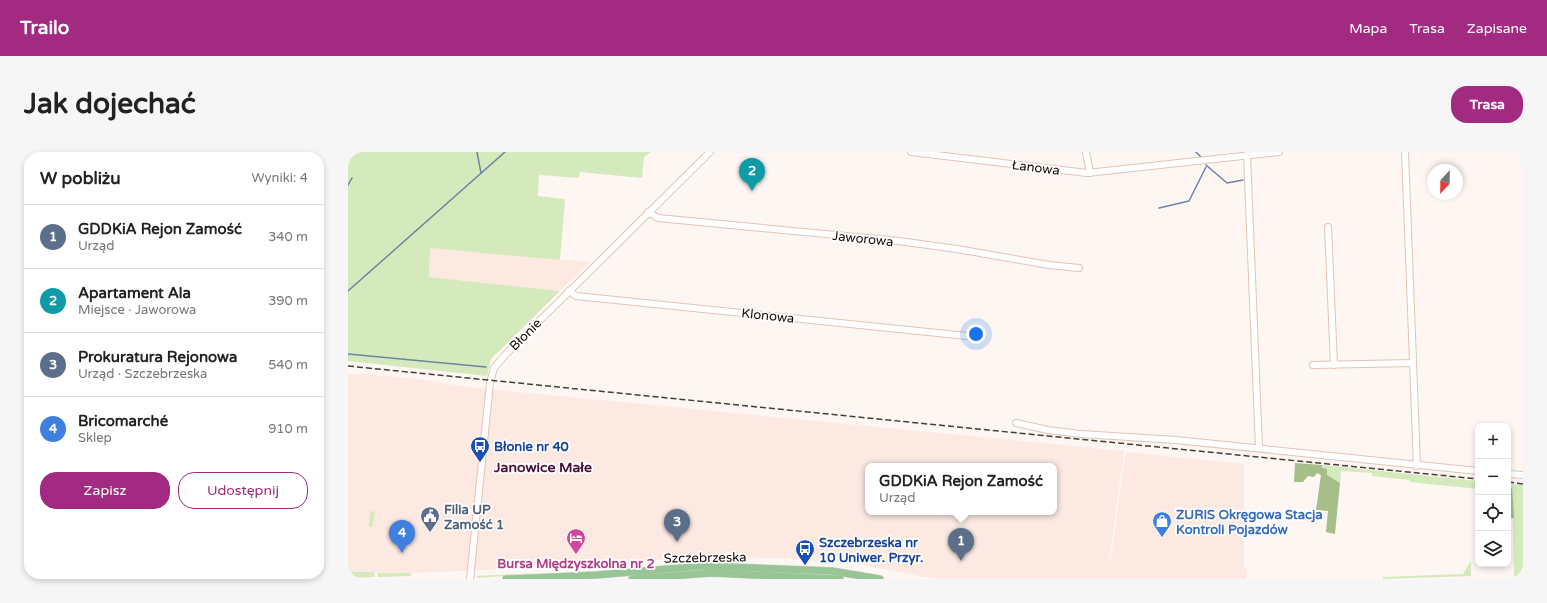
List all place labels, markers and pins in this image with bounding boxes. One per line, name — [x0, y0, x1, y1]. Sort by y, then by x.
pin: 2 — [739, 158, 765, 191]
bus stop icon: Błonie nr 40 — [469, 435, 491, 463]
place label: Błonie nr 40 — [494, 439, 569, 455]
place label: Filia UP Zamość 1 — [444, 502, 504, 533]
public building icon: Filia UP Zamość 1 — [419, 505, 441, 533]
place label: ZURIS Okręgowa Stacja Kontroli Pojazdów — [1176, 507, 1323, 538]
pin: 3 — [664, 509, 690, 542]
shop icon: ZURIS Okręgowa Stacja Kontroli Pojazdów — [1151, 510, 1173, 538]
pin: 4 — [389, 520, 415, 553]
hotel icon: Bursa Międzyszkolna nr 2 — [565, 527, 587, 555]
pin: 1 — [948, 528, 974, 561]
place label: Szczebrzeska nr 10 Uniwer. Przyr. — [819, 535, 923, 566]
bus stop icon: Szczebrzeska nr 10 Uniwer. Przyr. — [794, 538, 816, 566]
place label: Bursa Międzyszkolna nr 2 — [497, 556, 655, 572]

